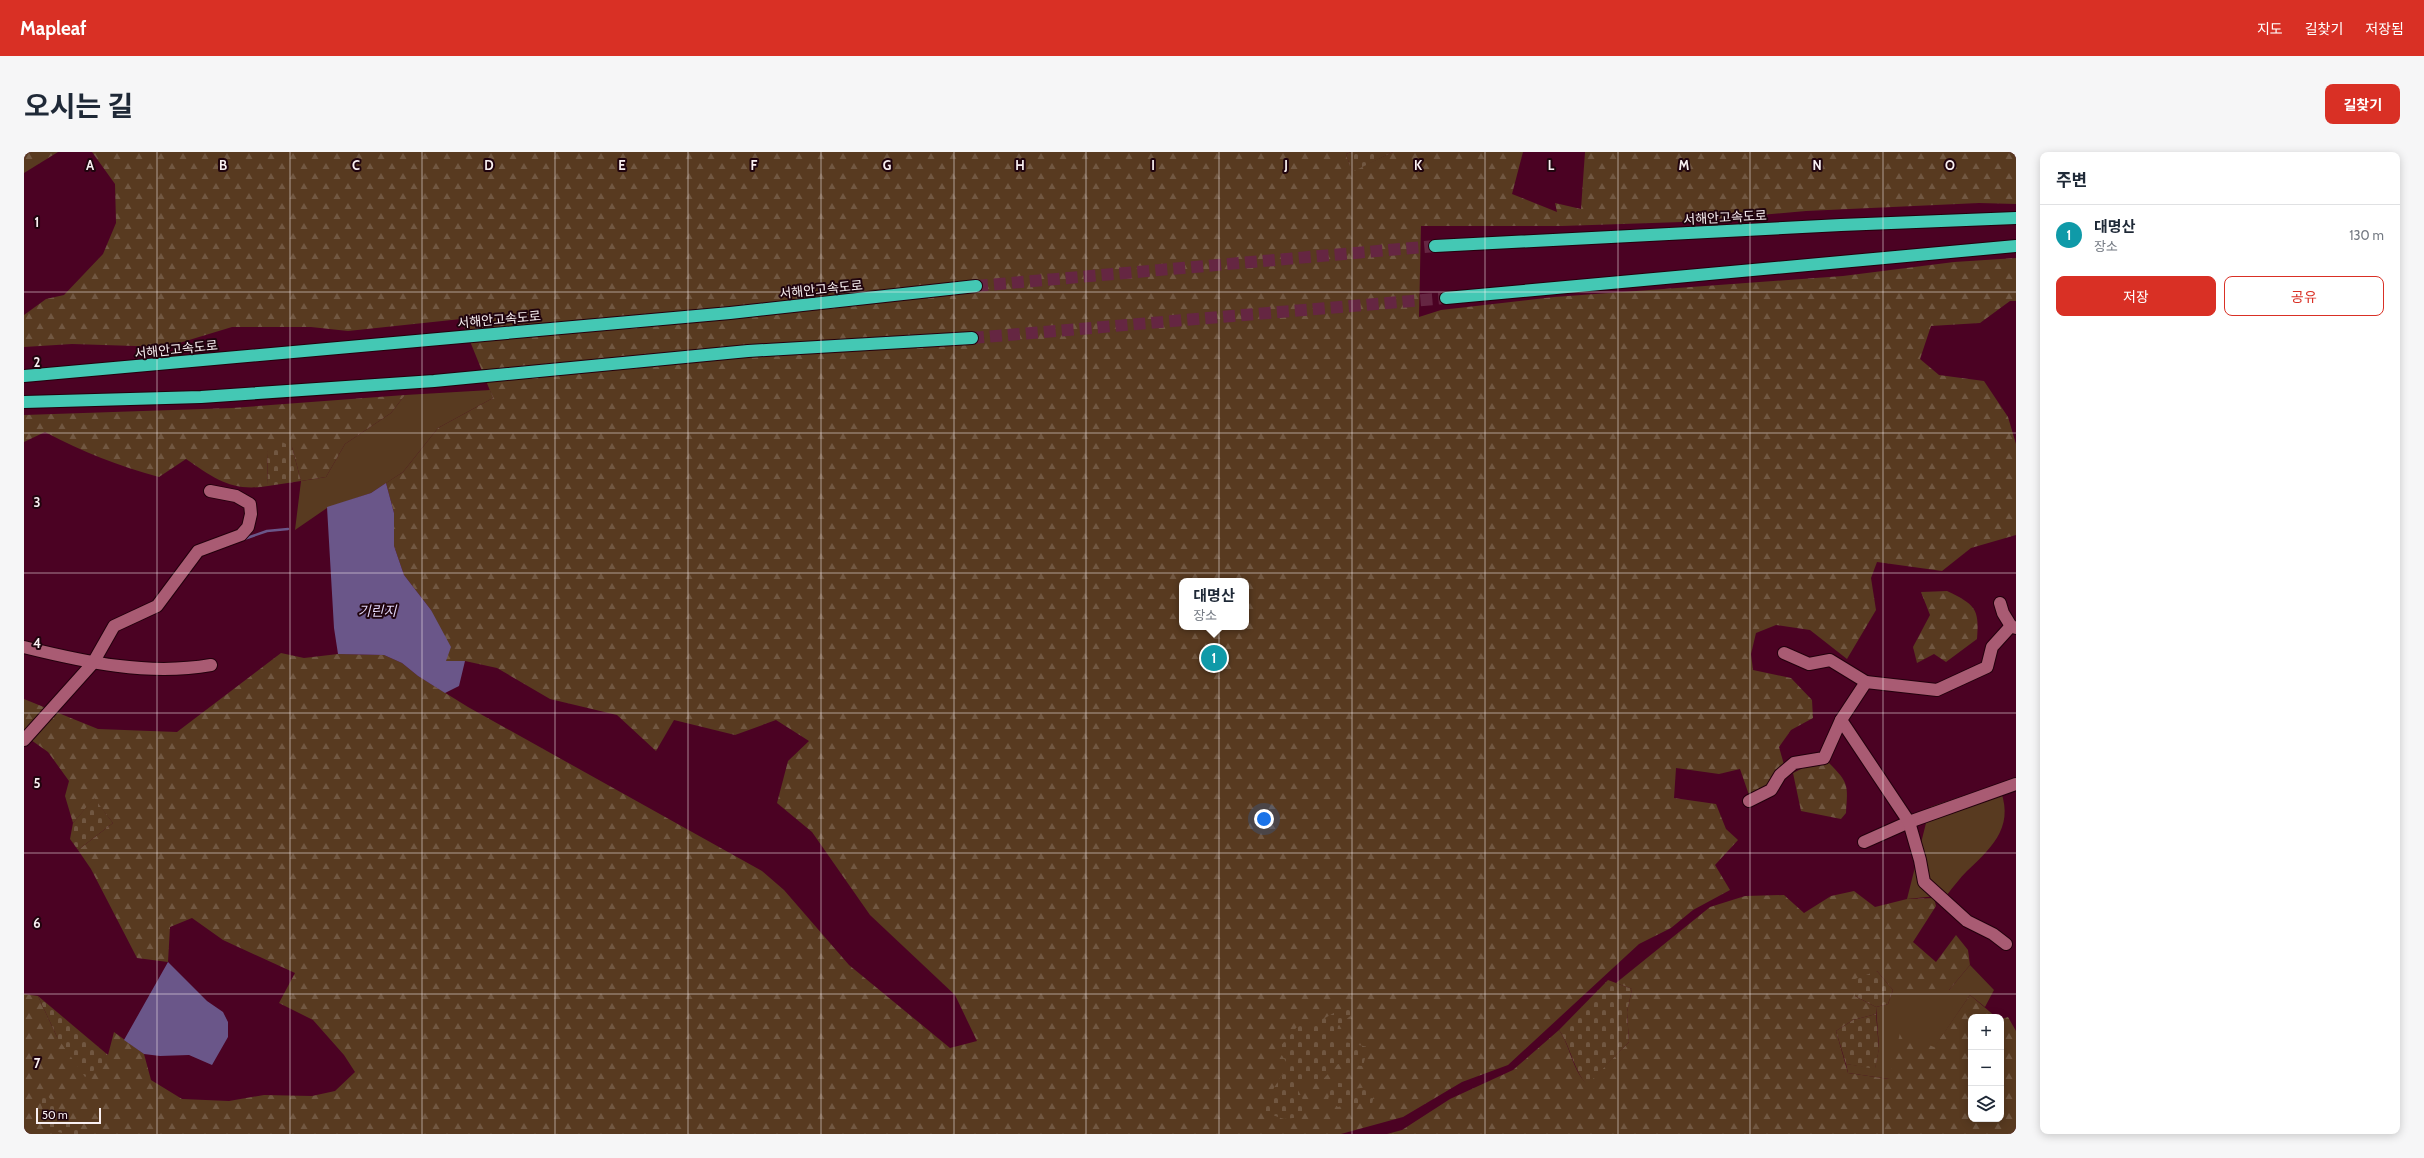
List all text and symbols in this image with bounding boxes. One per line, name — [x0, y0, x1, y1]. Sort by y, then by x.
text: Mapleaf — [20, 17, 87, 40]
text: 지도 — [2257, 20, 2283, 38]
text: 길찾기 — [2305, 20, 2343, 38]
text: 저장됨 — [2365, 20, 2404, 38]
button: 길찾기 — [2325, 84, 2400, 124]
text: 오시는 길 — [24, 89, 133, 123]
text: A — [86, 157, 95, 173]
text: B — [219, 157, 227, 173]
text: C — [352, 157, 360, 173]
text: D — [484, 157, 494, 173]
text: E — [618, 157, 626, 173]
text: F — [751, 157, 758, 173]
text: G — [883, 157, 892, 173]
text: H — [1015, 157, 1025, 173]
text: I — [1151, 157, 1155, 173]
text: J — [1283, 157, 1288, 173]
text: K — [1414, 157, 1423, 173]
text: L — [1548, 157, 1555, 173]
text: M — [1679, 157, 1690, 173]
text: N — [1812, 157, 1822, 173]
text: O — [1945, 157, 1955, 173]
text: 주변 — [2056, 170, 2087, 190]
street label: 서해안고속도로 — [1683, 207, 1767, 227]
text: 1 — [35, 214, 39, 230]
text: 대명산 — [2094, 218, 2135, 236]
text: 1 — [2067, 227, 2071, 243]
text: 130 m — [2349, 227, 2384, 243]
text: 장소 — [2094, 238, 2118, 254]
button: 저장 — [2056, 276, 2216, 316]
button: 공유 — [2224, 276, 2384, 316]
street label: 서해안고속도로 — [779, 277, 863, 301]
street label: 서해안고속도로 — [457, 307, 541, 331]
street label: 서해안고속도로 — [134, 337, 218, 361]
text: 2 — [34, 354, 41, 370]
text: 3 — [33, 494, 41, 510]
popup — [1179, 578, 1249, 630]
text: 대명산 — [1193, 587, 1235, 605]
water label: 기린지 — [358, 602, 397, 620]
text: 장소 — [1193, 607, 1217, 623]
text: 4 — [33, 635, 41, 651]
pin: 1 — [1201, 643, 1227, 673]
text: 5 — [34, 775, 41, 791]
your location — [1254, 809, 1274, 829]
text: 6 — [33, 915, 41, 931]
map controls — [1968, 1014, 2004, 1122]
button: + — [1968, 1014, 2004, 1050]
button: − — [1968, 1050, 2004, 1086]
text: 7 — [34, 1055, 41, 1071]
button: layers — [1968, 1086, 2004, 1122]
scale bar — [36, 1106, 101, 1125]
text: 50 m — [42, 1108, 68, 1122]

